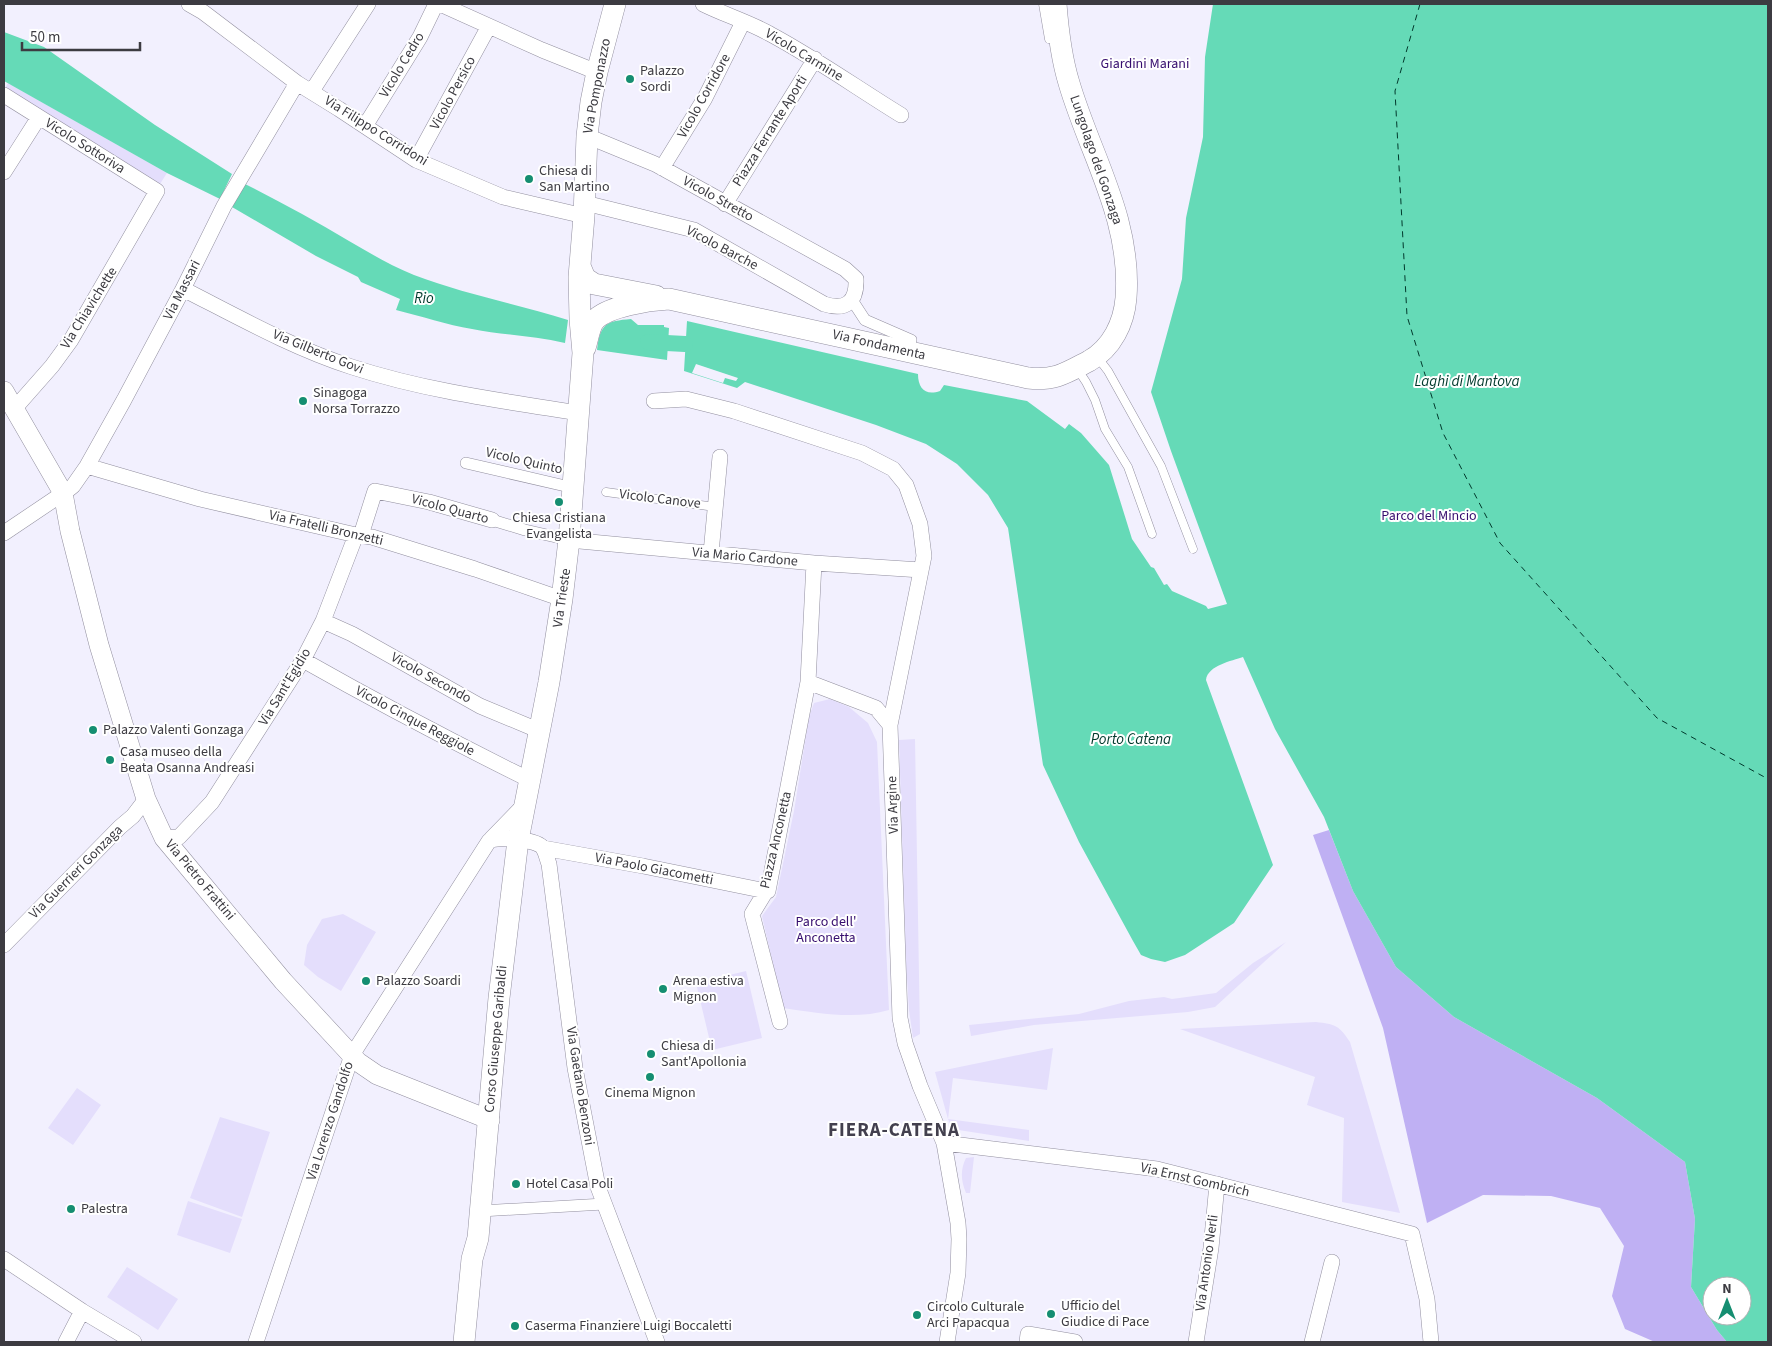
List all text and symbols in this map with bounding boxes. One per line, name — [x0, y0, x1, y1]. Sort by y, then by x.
scale bar — [22, 20, 140, 52]
street label: Vicolo Carmine — [761, 24, 847, 86]
text: 50 m — [30, 27, 60, 48]
street label: Vicolo Cedro — [375, 28, 429, 102]
street label: Via Pomponazzo — [578, 37, 616, 135]
street label: Vicolo Corridore — [672, 50, 736, 142]
street label: Vicolo Persico — [425, 53, 481, 133]
park label: Giardini Marani — [1101, 54, 1189, 74]
place label: Palazzo Sordi — [640, 61, 684, 97]
street label: Piazza Ferrante Aporti — [728, 71, 812, 191]
marker: Palazzo Sordi — [624, 73, 636, 85]
street label: Via Filippo Corridoni — [320, 91, 432, 171]
street label: Lungolago del Gonzaga — [1064, 93, 1128, 227]
street label: Vicolo Sottoriva — [41, 113, 129, 179]
place label: Chiesa di San Martino — [539, 161, 610, 197]
street label: Vicolo Stretto — [679, 171, 757, 227]
marker: Chiesa di San Martino — [523, 173, 535, 185]
street label: Vicolo Barche — [682, 221, 762, 275]
street label: Via Massari — [158, 257, 206, 323]
street label: Via Chiavichette — [56, 263, 122, 353]
water label: Rio — [414, 288, 434, 309]
street label: Via Gilberto Govi — [269, 325, 367, 379]
street label: Via Fondamenta — [830, 325, 928, 365]
water label: Laghi di Mantova — [1414, 371, 1520, 392]
place label: Sinagoga Norsa Torrazzo — [313, 383, 400, 419]
marker: Sinagoga Norsa Torrazzo — [297, 395, 309, 407]
street label: Vicolo Quinto — [484, 442, 564, 480]
street label: Vicolo Canove — [618, 484, 702, 514]
street label: Vicolo Quarto — [409, 489, 491, 529]
marker: Chiesa Cristiana Evangelista — [553, 496, 565, 508]
street label: Via Fratelli Bronzetti — [267, 505, 385, 551]
park label: Parco del Mincio — [1381, 506, 1477, 526]
place label: Chiesa Cristiana Evangelista — [512, 508, 606, 544]
street label: Via Mario Cardone — [691, 542, 799, 572]
street label: Via Trieste — [548, 567, 576, 629]
street label: Via Sant'Egidio — [254, 644, 316, 730]
street label: Vicolo Secondo — [387, 648, 475, 708]
street label: Vicolo Cinque Reggiole — [352, 681, 478, 761]
place label: Palazzo Valenti Gonzaga — [103, 720, 244, 740]
marker: Palazzo Valenti Gonzaga — [87, 724, 99, 736]
water label: Porto Catena — [1091, 729, 1171, 750]
place label: Casa museo della Beata Osanna Andreasi — [120, 742, 254, 778]
marker: Casa museo della Beata Osanna Andreasi — [104, 754, 116, 766]
street label: Via Argine — [882, 776, 904, 834]
street label: Piazza Anconetta — [755, 789, 797, 891]
street label: Via Guerrieri Gonzaga — [25, 821, 127, 923]
street label: Via Pietro Frattini — [160, 835, 240, 925]
street label: Via Paolo Giacometti — [593, 848, 715, 890]
park label: Parco dell' Anconetta — [796, 912, 856, 948]
street label: Corso Giuseppe Garibaldi — [480, 964, 512, 1114]
place label: Palazzo Soardi — [376, 971, 461, 991]
place label: Arena estiva Mignon — [673, 971, 744, 1007]
marker: Palazzo Soardi — [360, 975, 372, 987]
marker: Arena estiva Mignon — [657, 983, 669, 995]
street label: Via Gaetano Benzoni — [561, 1025, 599, 1147]
place label: Chiesa di Sant'Apollonia — [661, 1036, 747, 1072]
marker: Chiesa di Sant'Apollonia — [645, 1048, 657, 1060]
street label: Via Lorenzo Gandolfo — [301, 1059, 359, 1183]
marker: Cinema Mignon — [644, 1071, 656, 1083]
place label: Cinema Mignon — [604, 1083, 696, 1103]
district label: FIERA-CATENA — [828, 1117, 960, 1144]
street label: Via Ernst Gombrich — [1138, 1158, 1252, 1202]
place label: Hotel Casa Poli — [526, 1174, 613, 1194]
marker: Hotel Casa Poli — [510, 1178, 522, 1190]
place label: Palestra — [81, 1199, 128, 1219]
marker: Palestra — [65, 1203, 77, 1215]
street label: Via Antonio Nerli — [1190, 1213, 1224, 1313]
north arrow — [1702, 1276, 1752, 1326]
text: N — [1722, 1279, 1732, 1299]
place label: Ufficio del Giudice di Pace — [1061, 1296, 1149, 1332]
place label: Circolo Culturale Arci Papacqua — [927, 1297, 1024, 1333]
marker: Ufficio del Giudice di Pace — [1045, 1308, 1057, 1320]
marker: Circolo Culturale Arci Papacqua — [911, 1309, 923, 1321]
place label: Caserma Finanziere Luigi Boccaletti — [525, 1316, 732, 1336]
marker: Caserma Finanziere Luigi Boccaletti — [509, 1320, 521, 1332]

